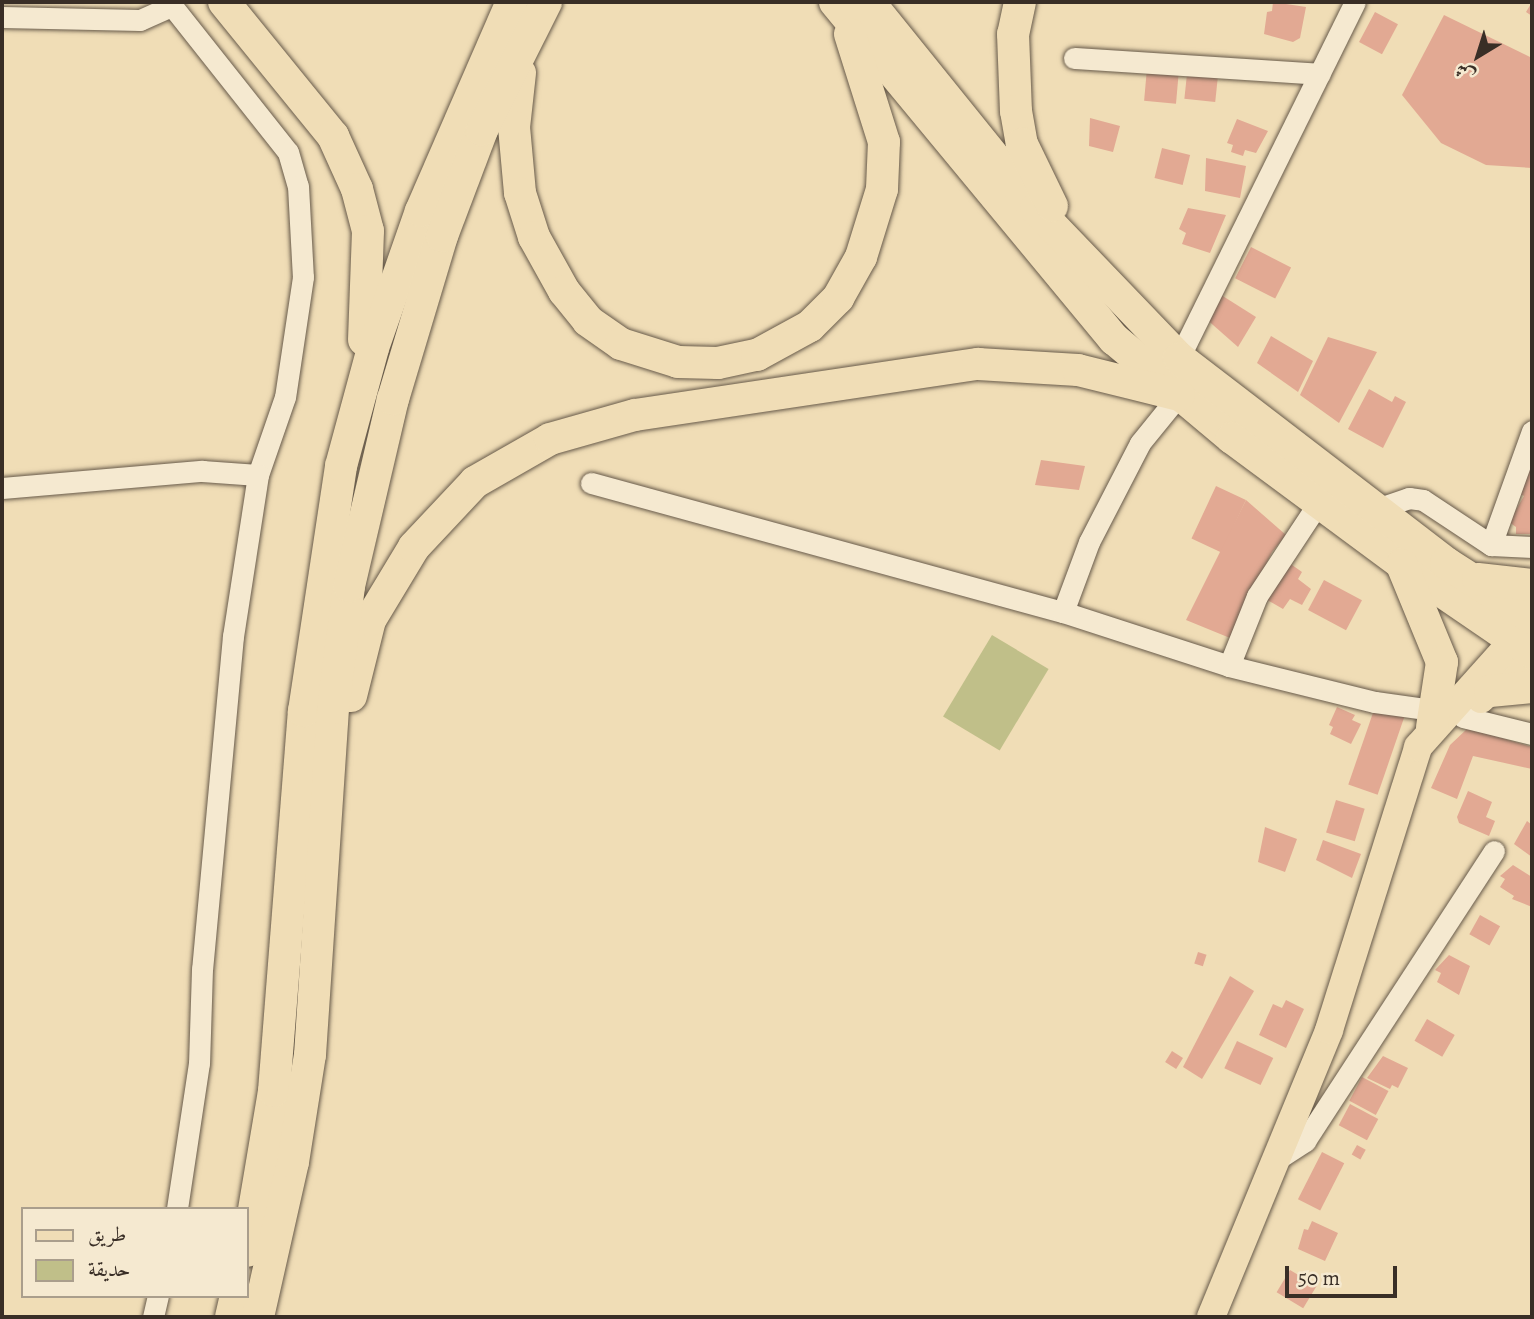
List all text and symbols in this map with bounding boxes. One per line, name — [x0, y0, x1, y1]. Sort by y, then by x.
north arrow — [1443, 21, 1513, 91]
text: ش — [1450, 57, 1481, 89]
legend — [21, 1207, 248, 1298]
text: طريق — [88, 1220, 126, 1248]
scale bar — [1289, 1252, 1401, 1296]
text: حديقة — [88, 1255, 131, 1283]
text: 50 m — [1298, 1264, 1340, 1292]

